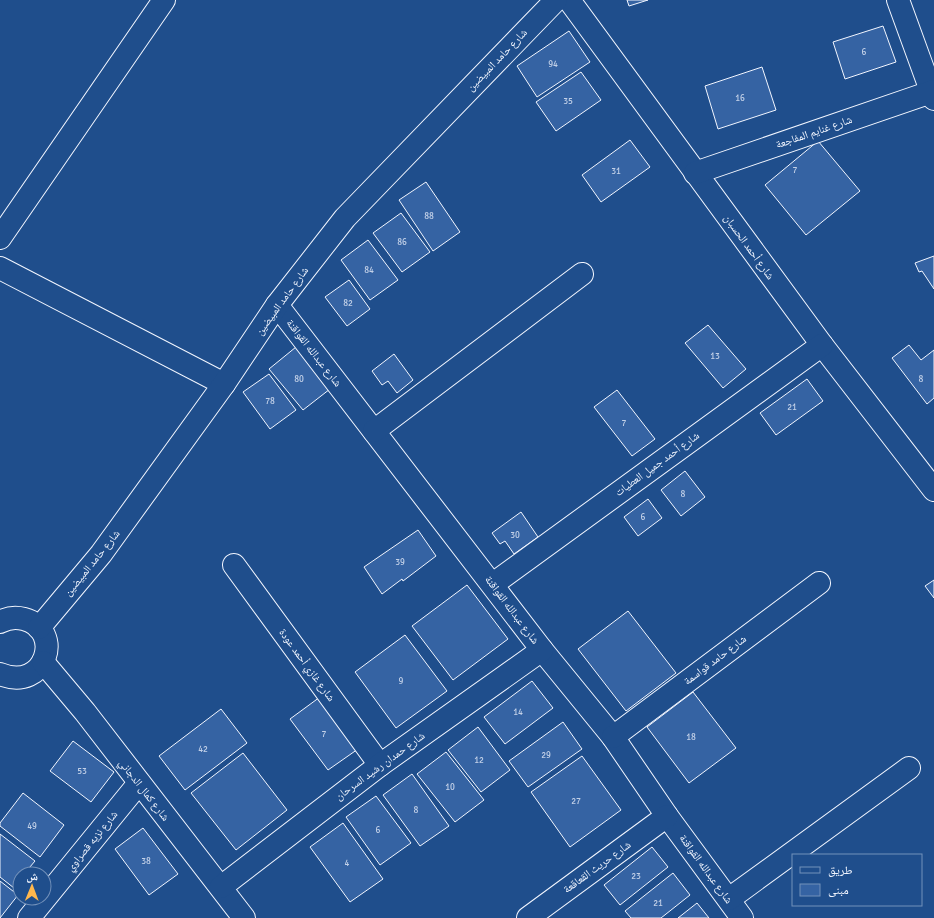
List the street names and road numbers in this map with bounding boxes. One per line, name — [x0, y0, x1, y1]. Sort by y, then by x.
street label: شارع حامد المبيضين — [464, 26, 530, 94]
street label: شارع غنايم المفاجعة — [774, 113, 854, 152]
street label: شارع أحمد الحسبان — [721, 211, 778, 282]
street label: شارع حامد المبيضين — [253, 264, 311, 338]
street label: شارع عبدالله القواقنة — [284, 317, 344, 389]
street label: شارع أحمد جميل العطيات — [612, 428, 702, 499]
street label: شارع حامد المبيضين — [61, 527, 123, 599]
street label: شارع عبدالله القواقنة — [482, 573, 542, 647]
street label: شارع غازي أحمد عودة — [275, 626, 338, 705]
street label: شارع حامد قواسمة — [681, 632, 749, 688]
street label: شارع حمدان رشيد السرحان — [333, 729, 427, 803]
street label: شارع كمال الدجاني — [114, 757, 172, 825]
street label: شارع نزيه قصراوي — [64, 808, 122, 875]
street label: شارع عبدالله القواقنة — [677, 832, 735, 906]
street label: شارع حريث القعاقعة — [561, 838, 633, 896]

